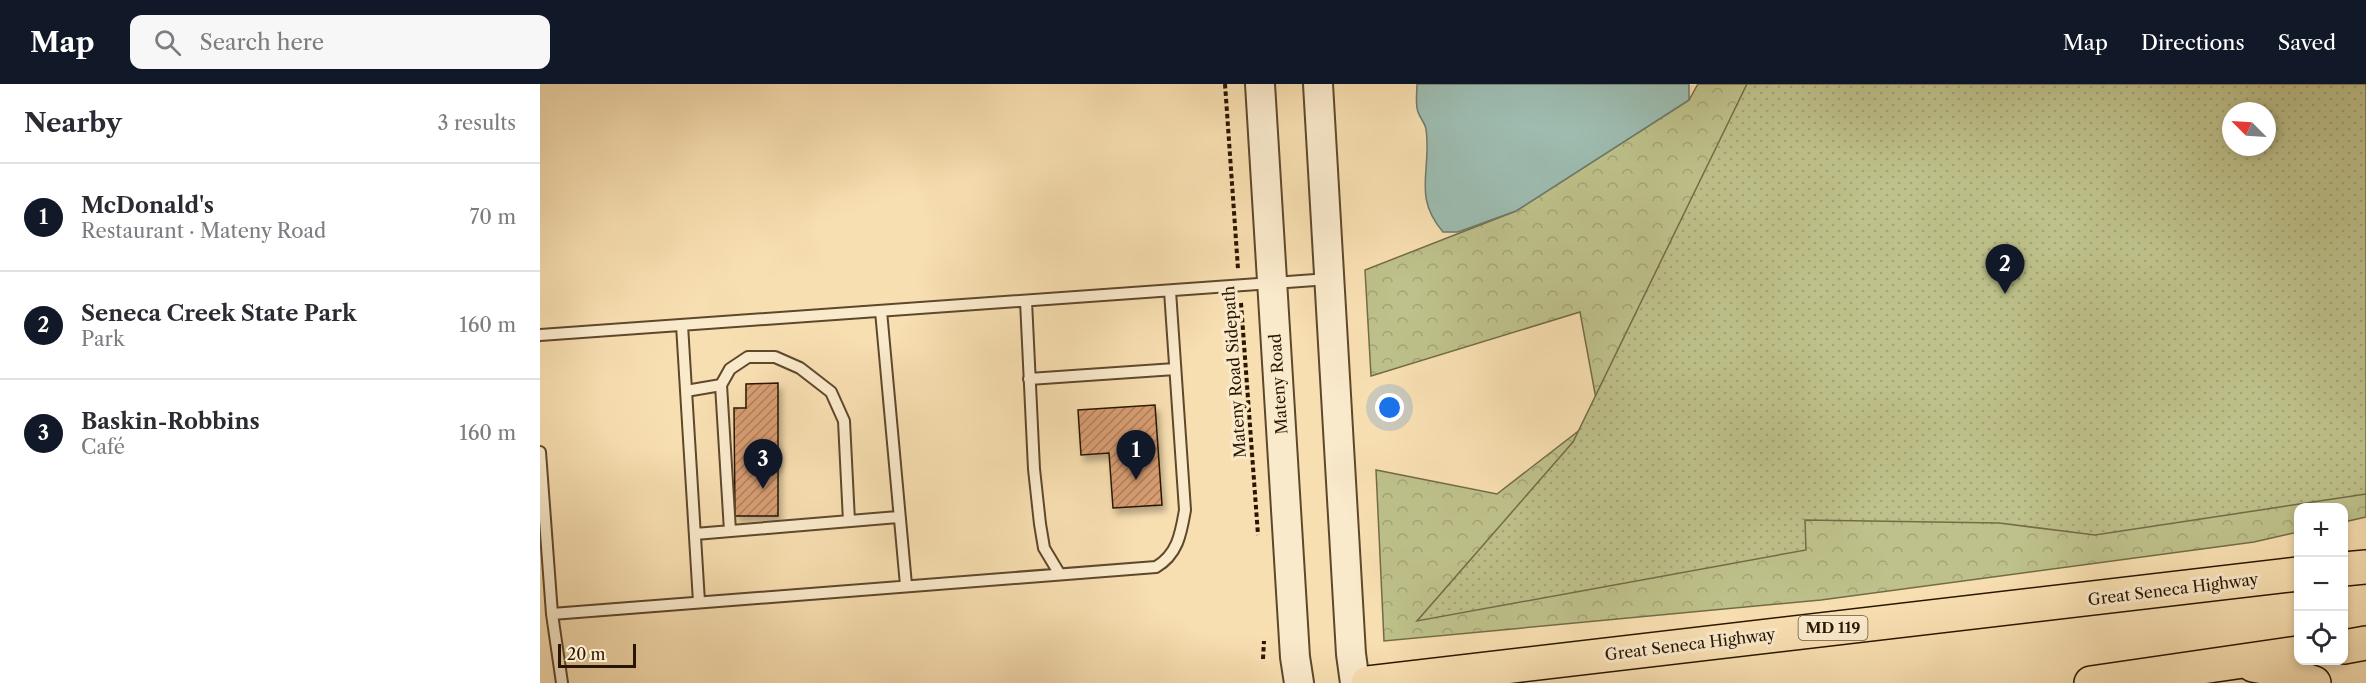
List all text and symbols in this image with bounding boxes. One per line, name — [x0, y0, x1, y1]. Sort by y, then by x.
search box — [130, 15, 550, 69]
text: Map — [30, 25, 94, 59]
icon: search — [151, 26, 184, 59]
text: Search here — [199, 29, 324, 56]
text: Map — [2063, 30, 2108, 55]
text: Directions — [2141, 30, 2245, 55]
text: Saved — [2278, 30, 2336, 55]
north arrow — [2222, 102, 2276, 156]
text: Nearby — [24, 107, 122, 139]
text: 3 results — [438, 111, 516, 135]
text: McDonald's — [81, 192, 214, 219]
text: 1 — [39, 205, 48, 229]
text: 70 m — [470, 205, 516, 229]
text: Restaurant · Mateny Road — [81, 219, 326, 243]
pin: 2 — [1986, 244, 2024, 294]
street label: Mateny Road Sidepath — [1218, 285, 1250, 459]
text: Seneca Creek State Park — [81, 300, 356, 327]
text: 2 — [38, 313, 49, 337]
text: 160 m — [459, 313, 516, 337]
text: Park — [81, 327, 124, 351]
street label: Mateny Road — [1264, 333, 1291, 435]
your location — [1375, 393, 1404, 422]
text: Baskin-Robbins — [81, 408, 260, 435]
text: 3 — [38, 421, 49, 445]
text: 160 m — [459, 421, 516, 445]
pin: 1 — [1116, 430, 1156, 480]
text: Café — [81, 435, 125, 459]
pin: 3 — [744, 440, 782, 489]
map controls — [2294, 503, 2348, 665]
button: + — [2294, 503, 2348, 557]
button: − — [2294, 557, 2348, 611]
street label: Great Seneca Highway — [2087, 568, 2260, 609]
button: locate — [2294, 611, 2348, 665]
road number: MD 119 — [1798, 616, 1868, 640]
street label: Great Seneca Highway — [1604, 623, 1777, 664]
scale bar — [558, 641, 636, 668]
text: 20 m — [567, 644, 606, 664]

